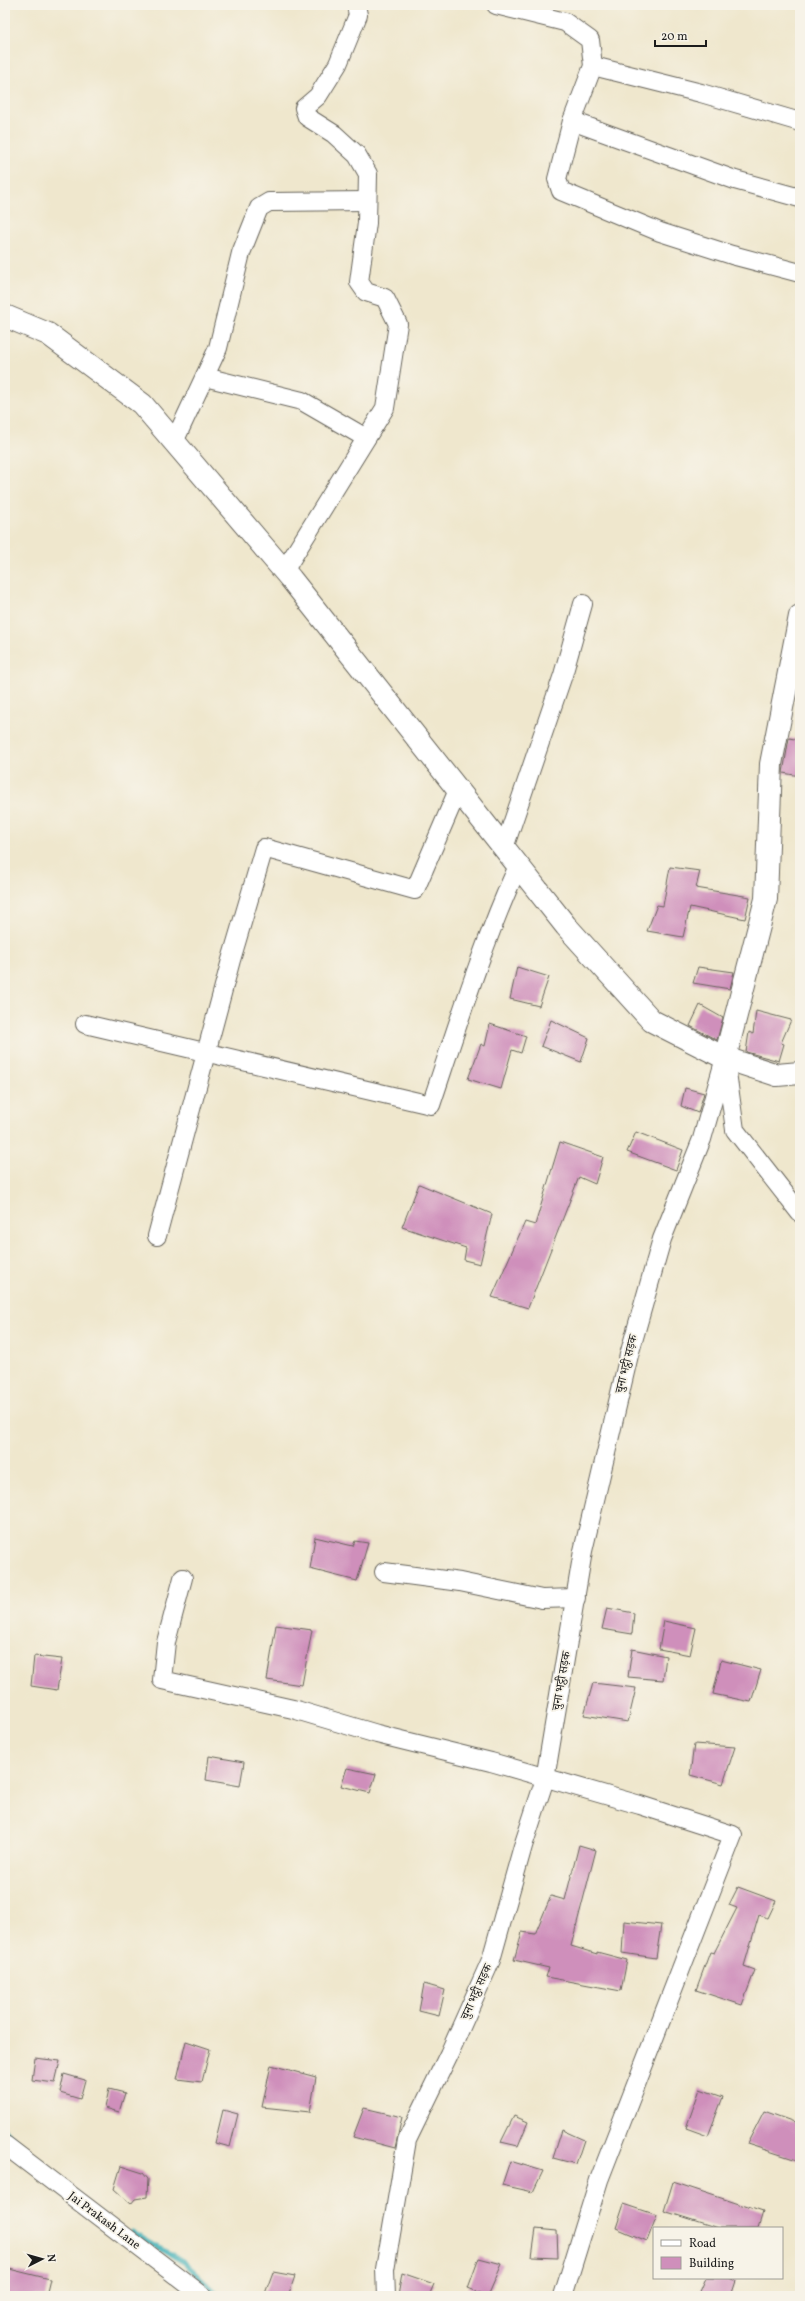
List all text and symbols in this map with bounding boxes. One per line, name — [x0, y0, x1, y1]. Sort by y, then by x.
scale bar — [655, 22, 706, 48]
text: 20 m — [661, 29, 688, 45]
street label: चुना भट्ठी सड़क — [611, 1331, 642, 1396]
street label: चुना भट्ठी सड़क — [548, 1649, 575, 1713]
street label: चुना भट्ठी सड़क — [456, 1960, 497, 2023]
street label: Jai Prakash Lane — [65, 2189, 144, 2254]
legend — [653, 2227, 783, 2279]
text: Road — [689, 2236, 716, 2252]
north arrow — [22, 2239, 62, 2279]
text: N — [43, 2253, 58, 2263]
text: Building — [689, 2256, 734, 2272]

